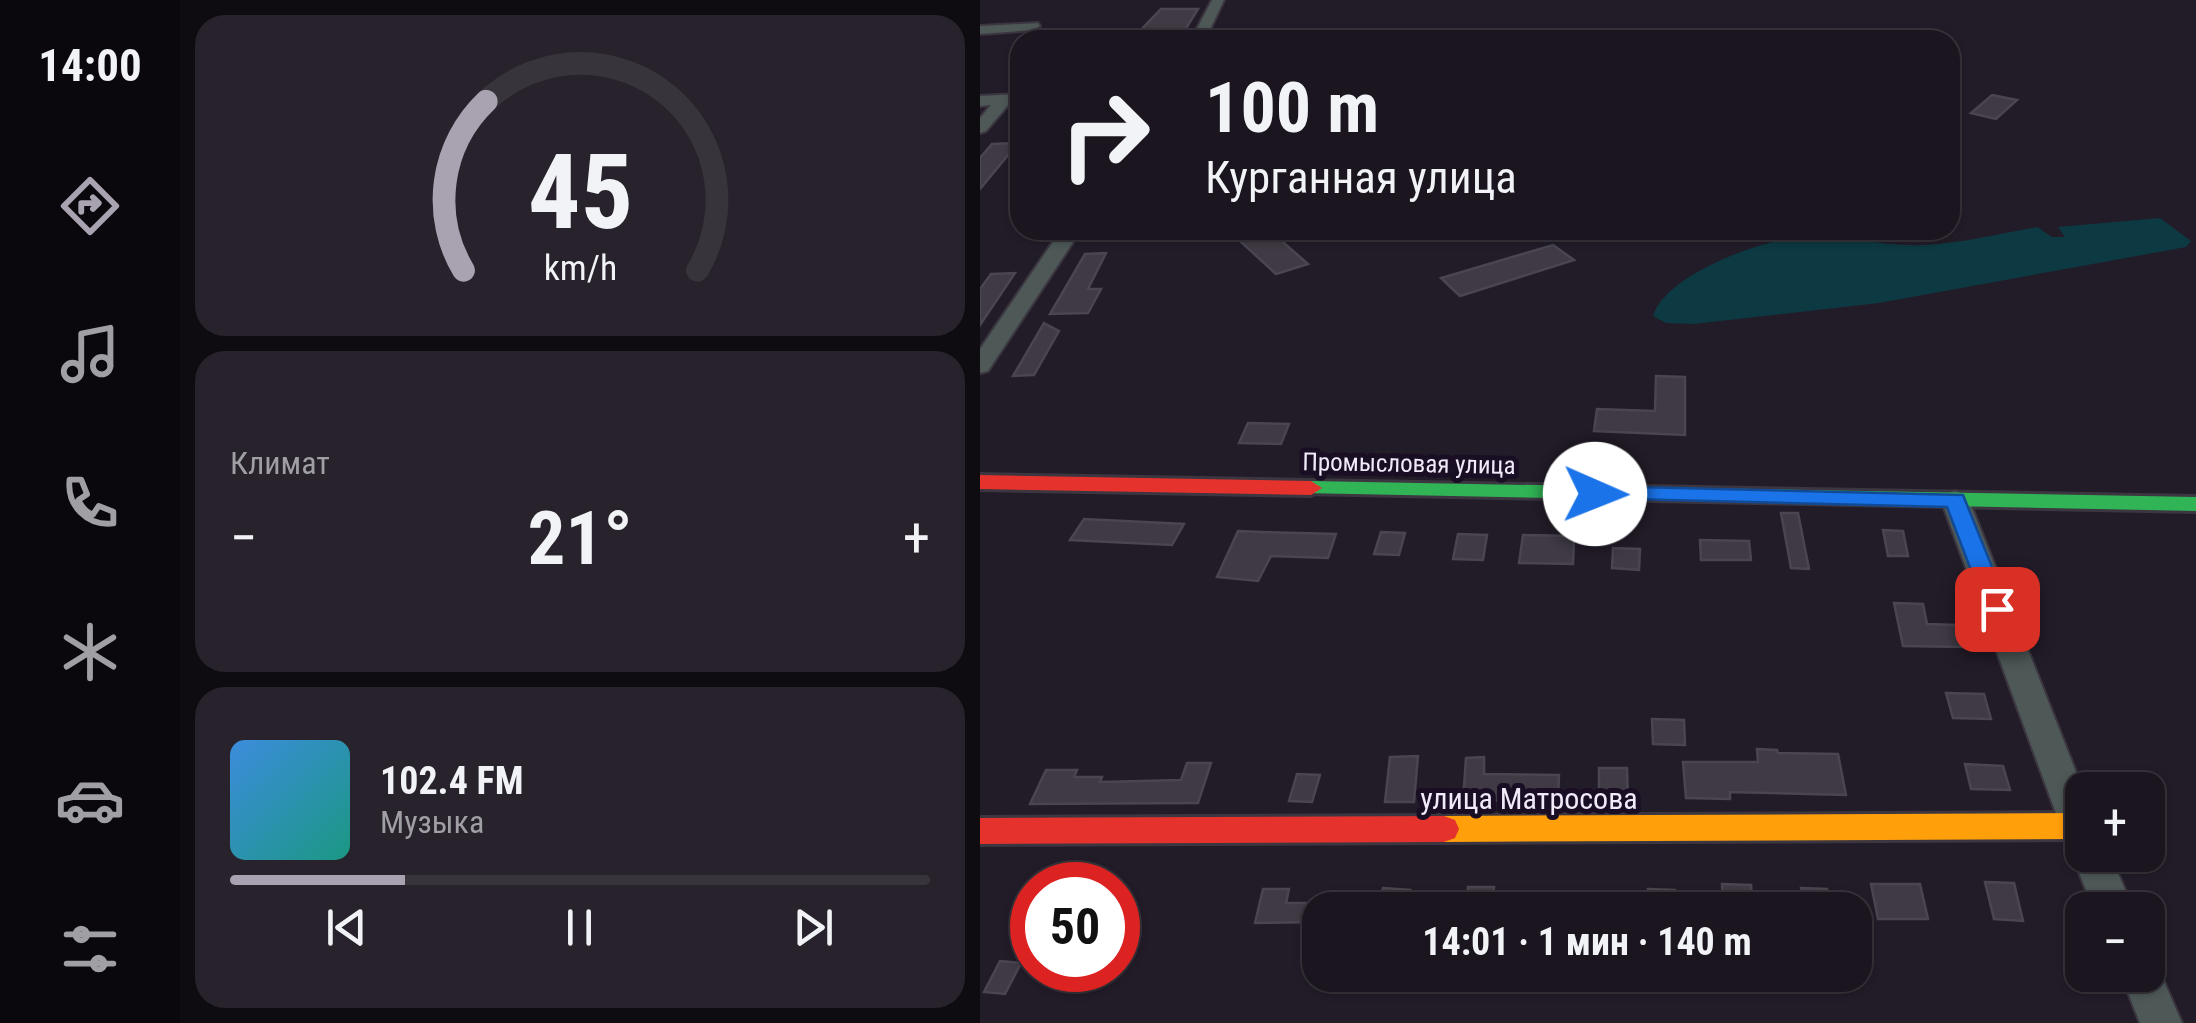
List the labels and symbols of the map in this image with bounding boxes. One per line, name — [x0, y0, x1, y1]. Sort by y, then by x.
position arrow — [1543, 442, 1647, 546]
street label: Промысловая улица — [1302, 447, 1516, 480]
pin — [1955, 567, 2040, 652]
street label: улица Матросова — [1420, 781, 1638, 816]
speed limit sign: 50 — [1010, 862, 1140, 992]

